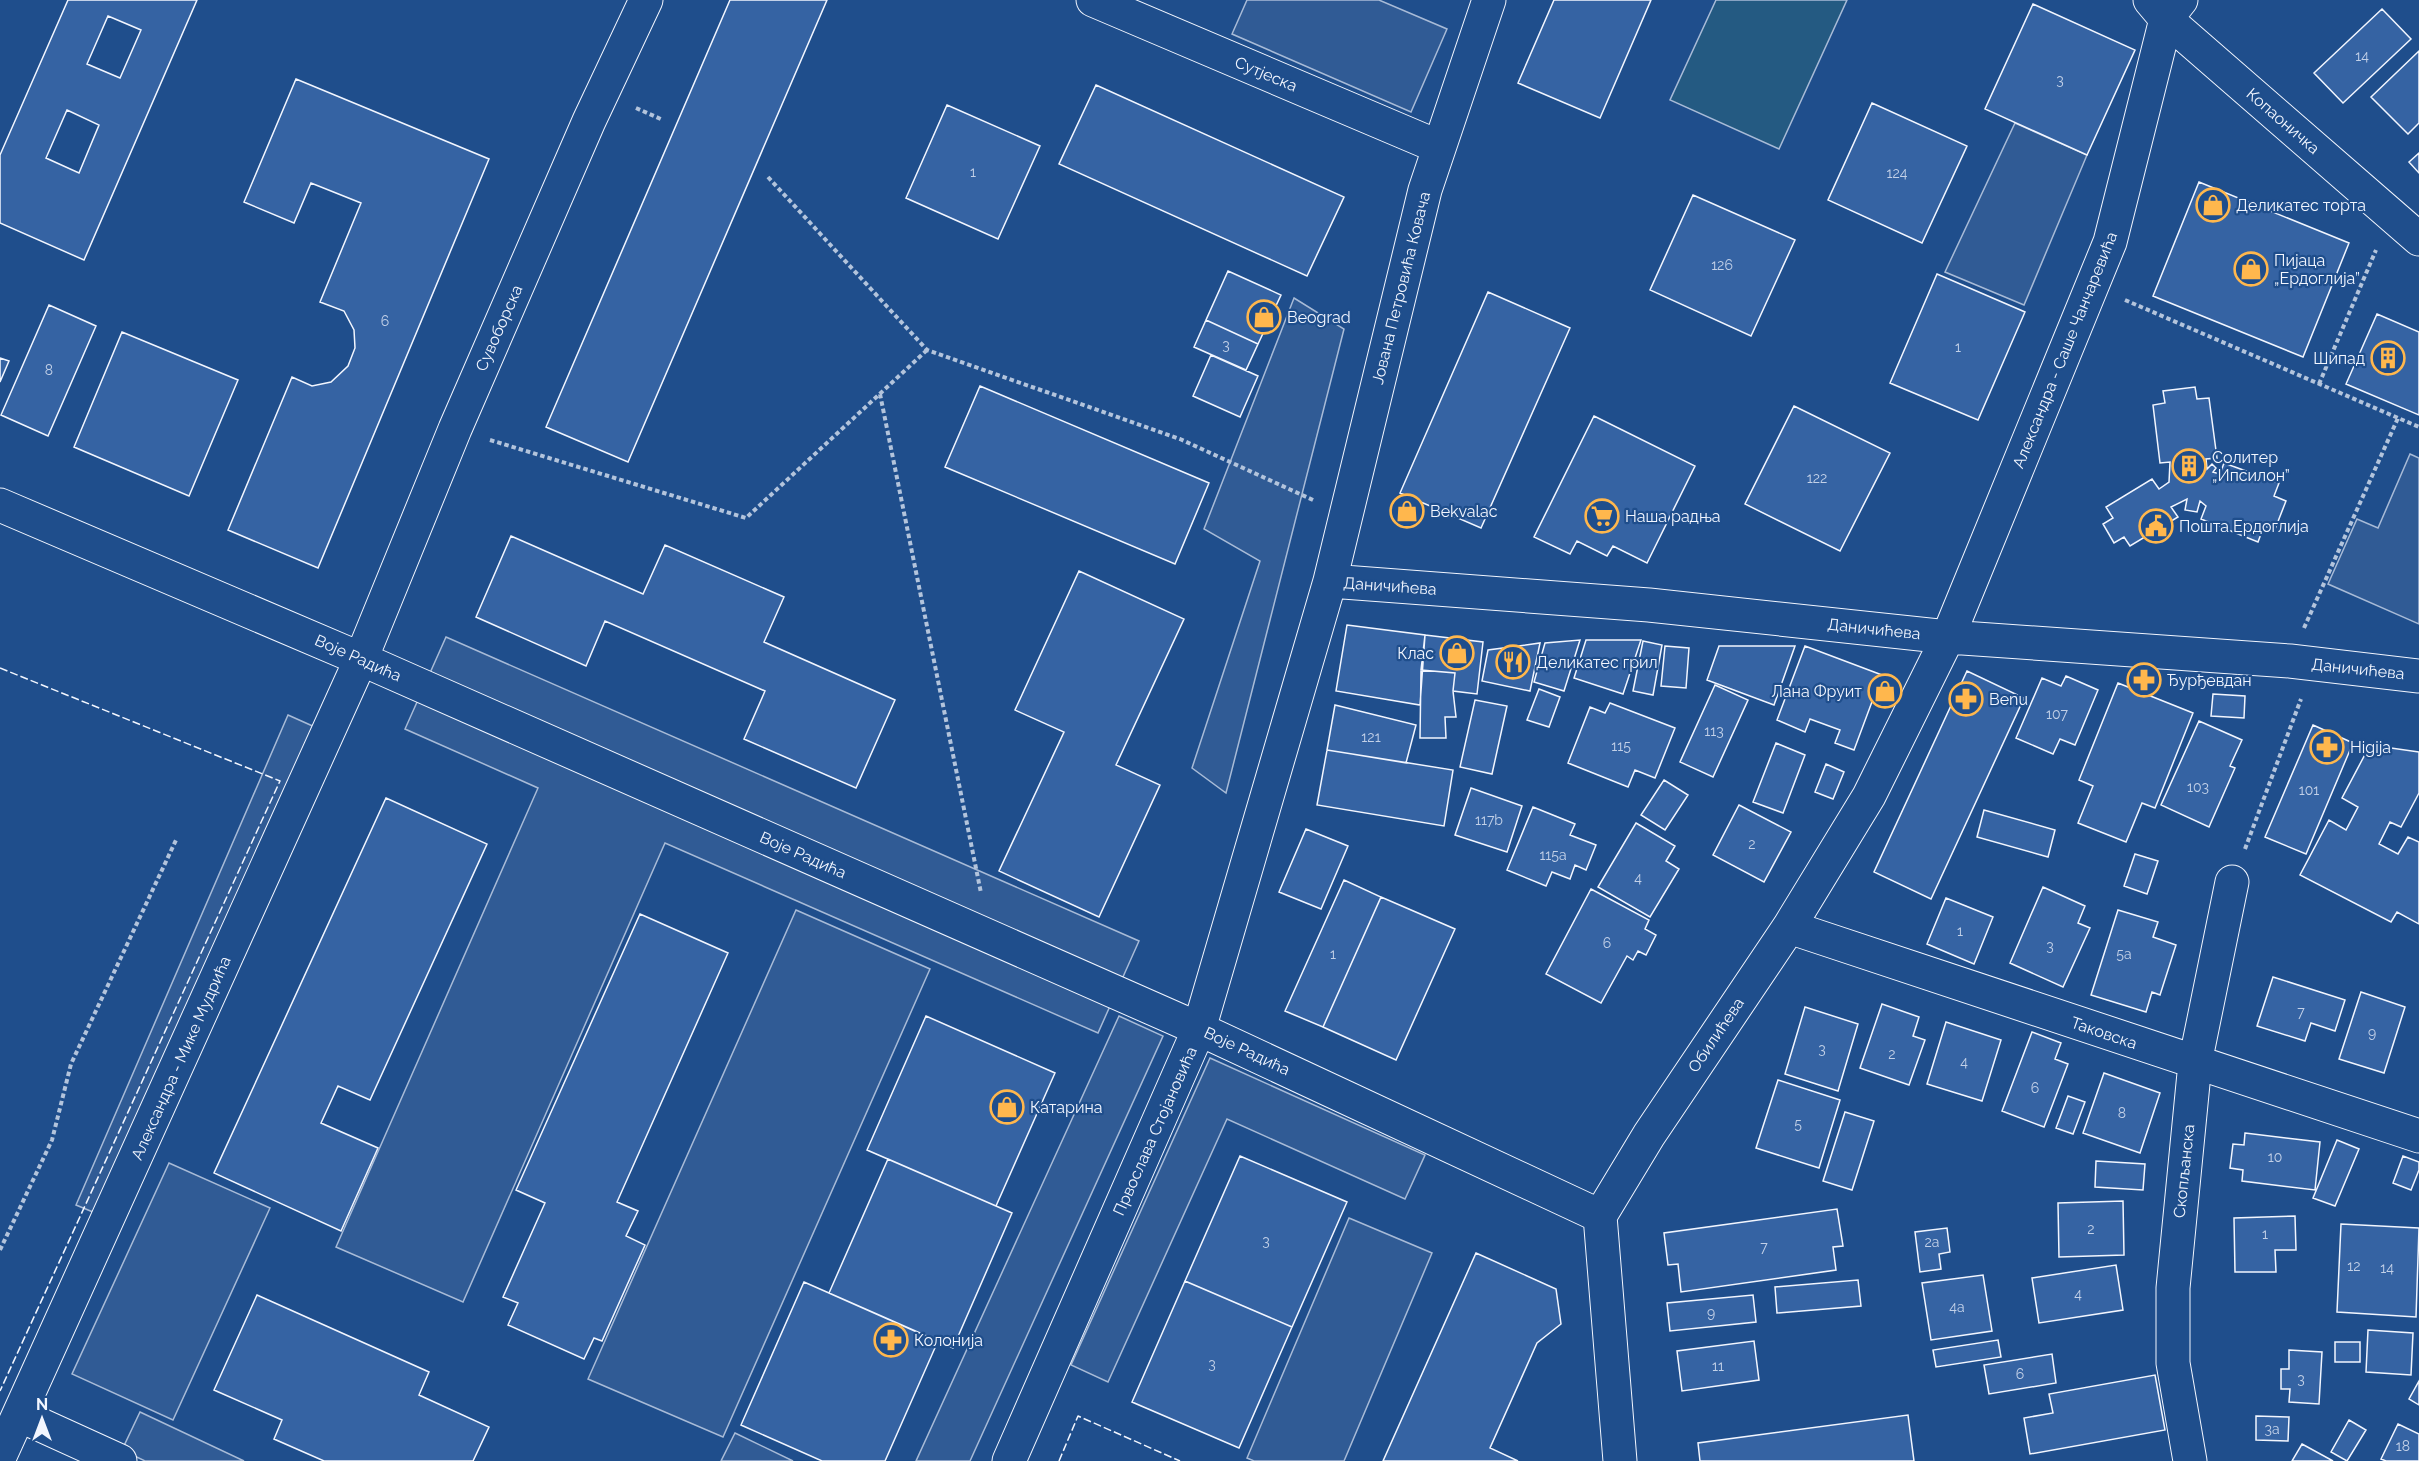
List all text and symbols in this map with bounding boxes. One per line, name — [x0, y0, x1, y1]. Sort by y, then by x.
house number: 14 — [2355, 48, 2369, 64]
street label: Сутјеска — [1232, 52, 1300, 96]
house number: 3 — [2056, 72, 2064, 88]
street label: Копаоничка — [2243, 84, 2323, 158]
house number: 1 — [970, 164, 976, 180]
house number: 124 — [1887, 165, 1908, 181]
shop icon: Деликатес торта — [2195, 187, 2231, 223]
street label: Јована Петровића Ковача — [1368, 190, 1434, 386]
place label: Деликатес торта — [2236, 196, 2366, 215]
street label: Александра - Саше Чанчаревића — [2009, 229, 2121, 471]
shop icon: Пијаца „Ердоглија” — [2233, 251, 2269, 287]
place label: Пијаца „Ердоглија” — [2274, 251, 2360, 288]
house number: 126 — [1711, 257, 1733, 273]
street label: Сувоборска — [471, 282, 527, 374]
shop icon: Beograd — [1246, 299, 1282, 335]
place label: Beograd — [1287, 308, 1351, 327]
house number: 6 — [381, 313, 389, 329]
house number: 3 — [1222, 337, 1230, 353]
house number: 1 — [1955, 339, 1961, 355]
building icon: Шипад — [2370, 340, 2406, 376]
place label: Шипад — [2313, 349, 2365, 368]
house number: 8 — [45, 362, 53, 378]
building icon: Солитер „Ипсилон” — [2171, 448, 2207, 484]
place label: Солитер „Ипсилон” — [2212, 448, 2290, 485]
house number: 122 — [1807, 470, 1827, 486]
shop icon: Bekvalac — [1389, 493, 1425, 529]
supermarket icon: Наша радња — [1584, 498, 1620, 534]
place label: Bekvalac — [1430, 502, 1498, 521]
place label: Наша радња — [1625, 507, 1721, 526]
public building icon: Пошта Ердоглија — [2138, 508, 2174, 544]
place label: Пошта Ердоглија — [2179, 517, 2309, 536]
street label: Даничићева — [1343, 573, 1437, 599]
street label: Даничићева — [1827, 615, 1921, 643]
street label: Воје Радића — [312, 630, 404, 686]
shop icon: Клас — [1439, 635, 1475, 671]
place label: Клас — [1397, 644, 1434, 663]
restaurant icon: Деликатес грил — [1495, 644, 1531, 680]
place label: Деликатес грил — [1536, 653, 1658, 672]
street label: Даничићева — [2311, 655, 2405, 683]
pharmacy icon: Ђурђевдан — [2126, 662, 2162, 698]
place label: Ђурђевдан — [2167, 671, 2252, 690]
shop icon: Лана Фруит — [1867, 673, 1903, 709]
pharmacy icon: Benu — [1948, 681, 1984, 717]
place label: Лана Фруит — [1771, 682, 1862, 701]
place label: Benu — [1989, 690, 2028, 709]
house number: 107 — [2046, 706, 2068, 722]
house number: 113 — [1704, 723, 1724, 739]
house number: 121 — [1361, 729, 1381, 745]
pharmacy icon: Higija — [2309, 729, 2345, 765]
house number: 115 — [1611, 738, 1631, 754]
place label: Higija — [2350, 738, 2391, 757]
house number: 103 — [2187, 779, 2209, 795]
house number: 101 — [2299, 782, 2319, 798]
house number: 117b — [1475, 812, 1503, 828]
street label: Воје Радића — [757, 827, 849, 883]
house number: 2 — [1748, 836, 1756, 852]
house number: 115a — [1539, 847, 1567, 863]
house number: 4 — [1634, 870, 1642, 886]
house number: 1 — [1957, 923, 1963, 939]
house number: 6 — [1603, 935, 1611, 951]
house number: 3 — [2046, 938, 2054, 954]
house number: 1 — [1330, 946, 1336, 962]
house number: 5a — [2116, 946, 2132, 962]
street label: Александра - Мике Мудрића — [127, 953, 235, 1163]
street label: Обилићева — [1684, 994, 1748, 1076]
house number: 7 — [2297, 1004, 2305, 1020]
street label: Таковска — [2068, 1013, 2140, 1053]
street label: Воје Радића — [1201, 1023, 1293, 1079]
house number: 9 — [2368, 1025, 2376, 1041]
house number: 3 — [1818, 1041, 1826, 1057]
street label: Првослава Стојановића — [1109, 1044, 1201, 1218]
house number: 2 — [1888, 1046, 1896, 1062]
house number: 4 — [1960, 1054, 1968, 1070]
house number: 6 — [2031, 1080, 2039, 1096]
shop icon: Катарина — [989, 1089, 1025, 1125]
place label: Катарина — [1030, 1098, 1102, 1117]
house number: 8 — [2118, 1105, 2126, 1121]
house number: 5 — [1794, 1116, 1802, 1132]
street label: Скопљанска — [2170, 1123, 2198, 1219]
house number: 10 — [2268, 1149, 2282, 1165]
house number: 2 — [2087, 1221, 2095, 1237]
house number: 1 — [2262, 1226, 2268, 1242]
house number: 3 — [1262, 1233, 1270, 1249]
house number: 2a — [1925, 1234, 1939, 1250]
house number: 7 — [1760, 1239, 1768, 1255]
house number: 12 — [2347, 1258, 2361, 1274]
house number: 14 — [2380, 1260, 2394, 1276]
house number: 4 — [2074, 1286, 2082, 1302]
house number: 4a — [1949, 1299, 1965, 1315]
house number: 9 — [1707, 1305, 1715, 1321]
pharmacy icon: Колонија — [873, 1322, 909, 1358]
place label: Колонија — [914, 1331, 983, 1350]
house number: 3 — [1208, 1356, 1216, 1372]
house number: 11 — [1712, 1358, 1724, 1374]
house number: 6 — [2016, 1366, 2024, 1382]
house number: 3 — [2297, 1371, 2305, 1387]
north arrow — [12, 1389, 72, 1449]
text: N — [36, 1395, 48, 1414]
house number: 3a — [2264, 1421, 2280, 1437]
house number: 18 — [2396, 1438, 2410, 1454]

